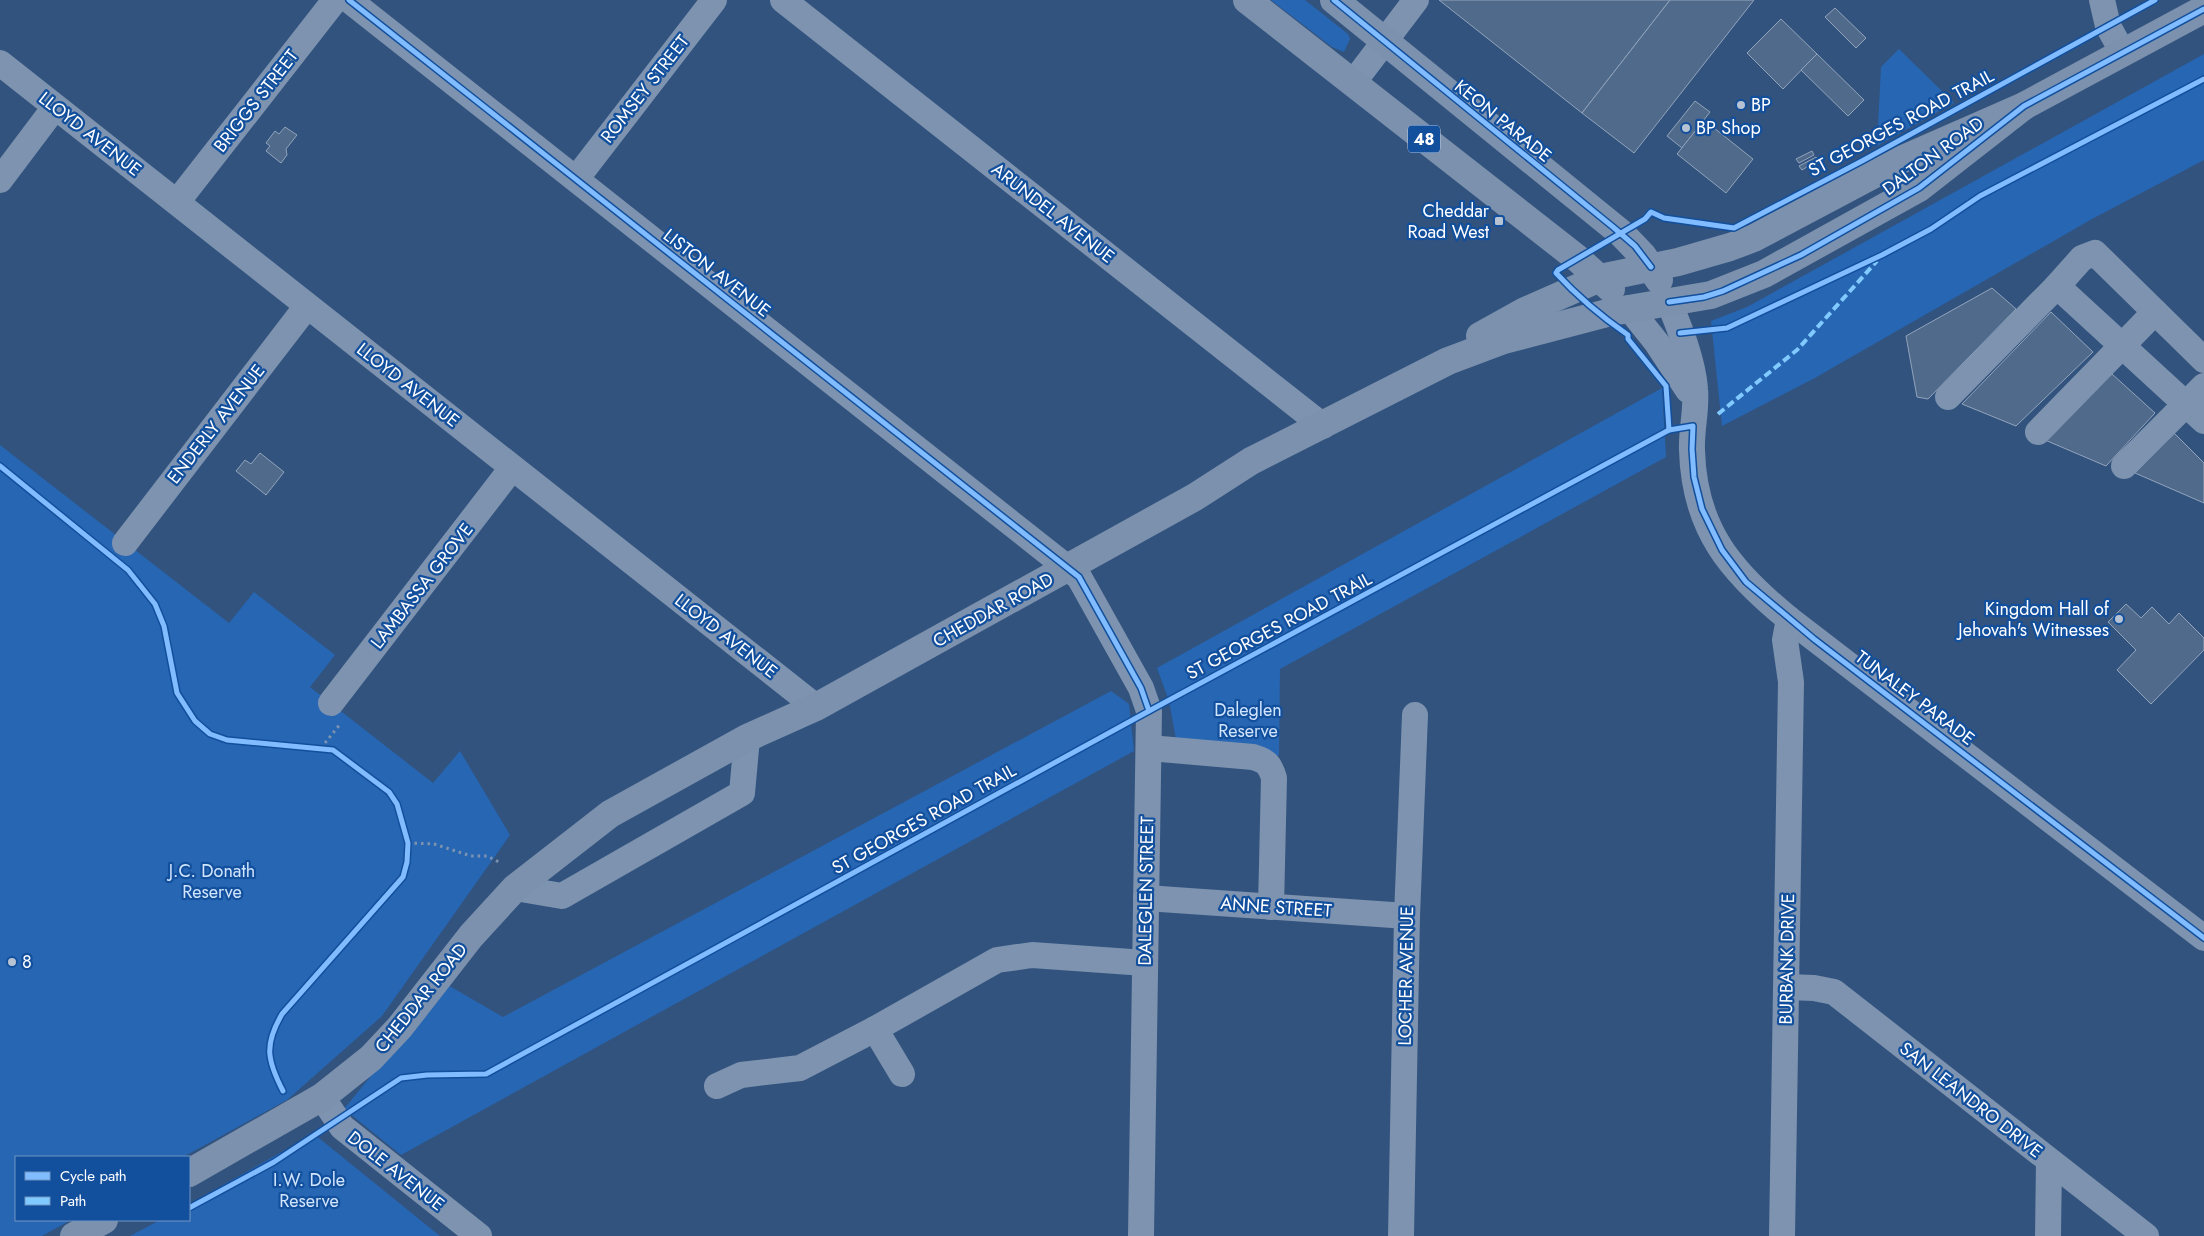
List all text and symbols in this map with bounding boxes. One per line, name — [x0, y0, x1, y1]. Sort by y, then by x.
street label: ROMSEY STREET — [595, 29, 696, 148]
street label: BRIGGS STREET — [208, 44, 305, 158]
street label: ST GEORGES ROAD TRAIL — [1803, 63, 1999, 183]
street label: KEON PARADE — [1449, 74, 1557, 168]
street label: LLOYD AVENUE — [33, 86, 147, 182]
place label: BP — [1751, 92, 1771, 118]
marker: BP — [1735, 99, 1747, 111]
street label: DALTON ROAD — [1877, 110, 1989, 202]
place label: BP Shop — [1696, 115, 1761, 141]
marker: BP Shop — [1680, 122, 1692, 134]
road number: 48 — [1408, 126, 1440, 152]
street label: ARUNDEL AVENUE — [986, 157, 1120, 269]
place label: Cheddar Road West — [1408, 198, 1490, 245]
marker: Cheddar Road West — [1493, 215, 1505, 227]
street label: LISTON AVENUE — [658, 223, 776, 323]
street label: LLOYD AVENUE — [351, 337, 465, 433]
street label: ENDERLY AVENUE — [161, 359, 271, 489]
street label: LAMBASSA GROVE — [365, 518, 479, 654]
street label: CHEDDAR ROAD — [928, 566, 1058, 654]
street label: ST GEORGES ROAD TRAIL — [1181, 566, 1377, 686]
street label: LLOYD AVENUE — [669, 588, 783, 684]
place label: Kingdom Hall of Jehovah's Witnesses — [1956, 596, 2110, 643]
marker: Kingdom Hall of Jehovah's Witnesses — [2113, 613, 2125, 625]
street label: TUNALEY PARADE — [1850, 644, 1980, 752]
park label: Daleglen Reserve — [1214, 697, 1282, 744]
street label: ST GEORGES ROAD TRAIL — [827, 757, 1021, 881]
street label: DALEGLEN STREET — [1132, 815, 1160, 966]
park label: J.C. Donath Reserve — [167, 858, 255, 905]
street label: ANNE STREET — [1219, 890, 1333, 924]
street label: BURBANK DRIVE — [1773, 893, 1801, 1025]
street label: LOCHER AVENUE — [1392, 906, 1420, 1046]
street label: CHEDDAR ROAD — [369, 938, 473, 1058]
place label: 8 — [22, 949, 32, 975]
marker: 8 — [6, 956, 18, 968]
street label: SAN LEANDRO DRIVE — [1894, 1036, 2048, 1164]
street label: DOLE AVENUE — [342, 1125, 450, 1217]
legend — [15, 1156, 190, 1221]
text: Cycle path — [60, 1165, 127, 1187]
park label: I.W. Dole Reserve — [273, 1167, 345, 1214]
text: Path — [60, 1190, 86, 1212]

